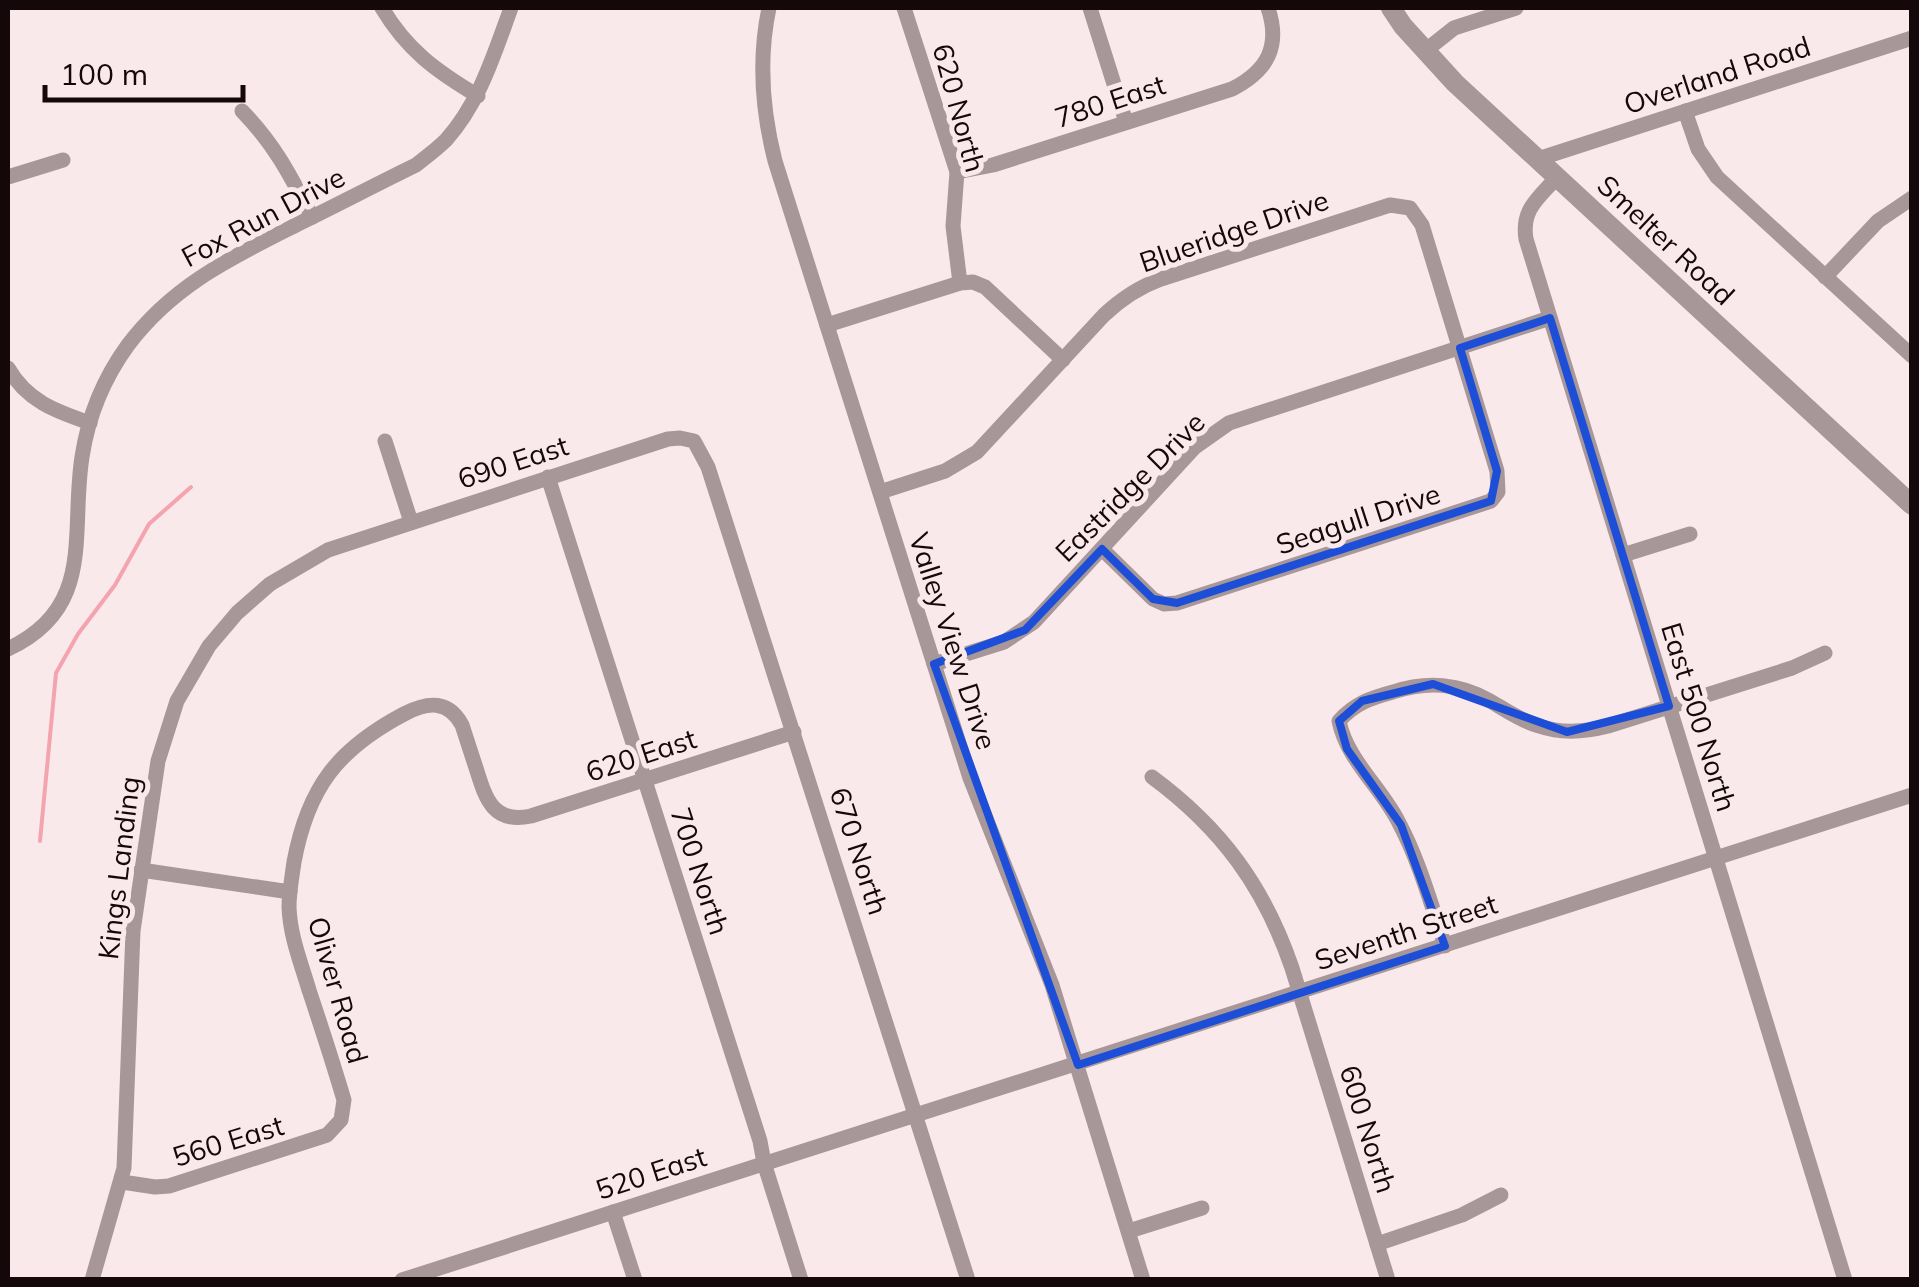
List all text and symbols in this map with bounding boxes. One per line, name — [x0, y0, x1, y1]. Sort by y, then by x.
street label: Overland Road — [1619, 28, 1815, 121]
scale bar — [45, 40, 242, 102]
street label: 620 North — [926, 40, 993, 176]
text: 100 m — [60, 55, 148, 93]
street label: 780 East — [1050, 66, 1170, 135]
street label: Fox Run Drive — [175, 159, 350, 274]
street label: Smelter Road — [1590, 167, 1742, 312]
street label: Blueridge Drive — [1135, 182, 1333, 279]
street label: Eastridge Drive — [1048, 405, 1212, 569]
street label: 690 East — [453, 427, 573, 496]
street label: Seagull Drive — [1271, 475, 1444, 562]
street label: Valley View Drive — [902, 528, 1005, 754]
street label: East 500 North — [1654, 618, 1745, 816]
street label: 620 East — [581, 720, 701, 789]
street label: Kings Landing — [90, 774, 147, 961]
street label: 670 North — [822, 783, 896, 919]
street label: 700 North — [663, 803, 737, 939]
street label: Seventh Street — [1310, 886, 1502, 977]
street label: Oliver Road — [301, 912, 376, 1067]
street label: 600 North — [1332, 1061, 1404, 1197]
street label: 560 East — [168, 1107, 288, 1174]
street label: 520 East — [591, 1138, 711, 1207]

